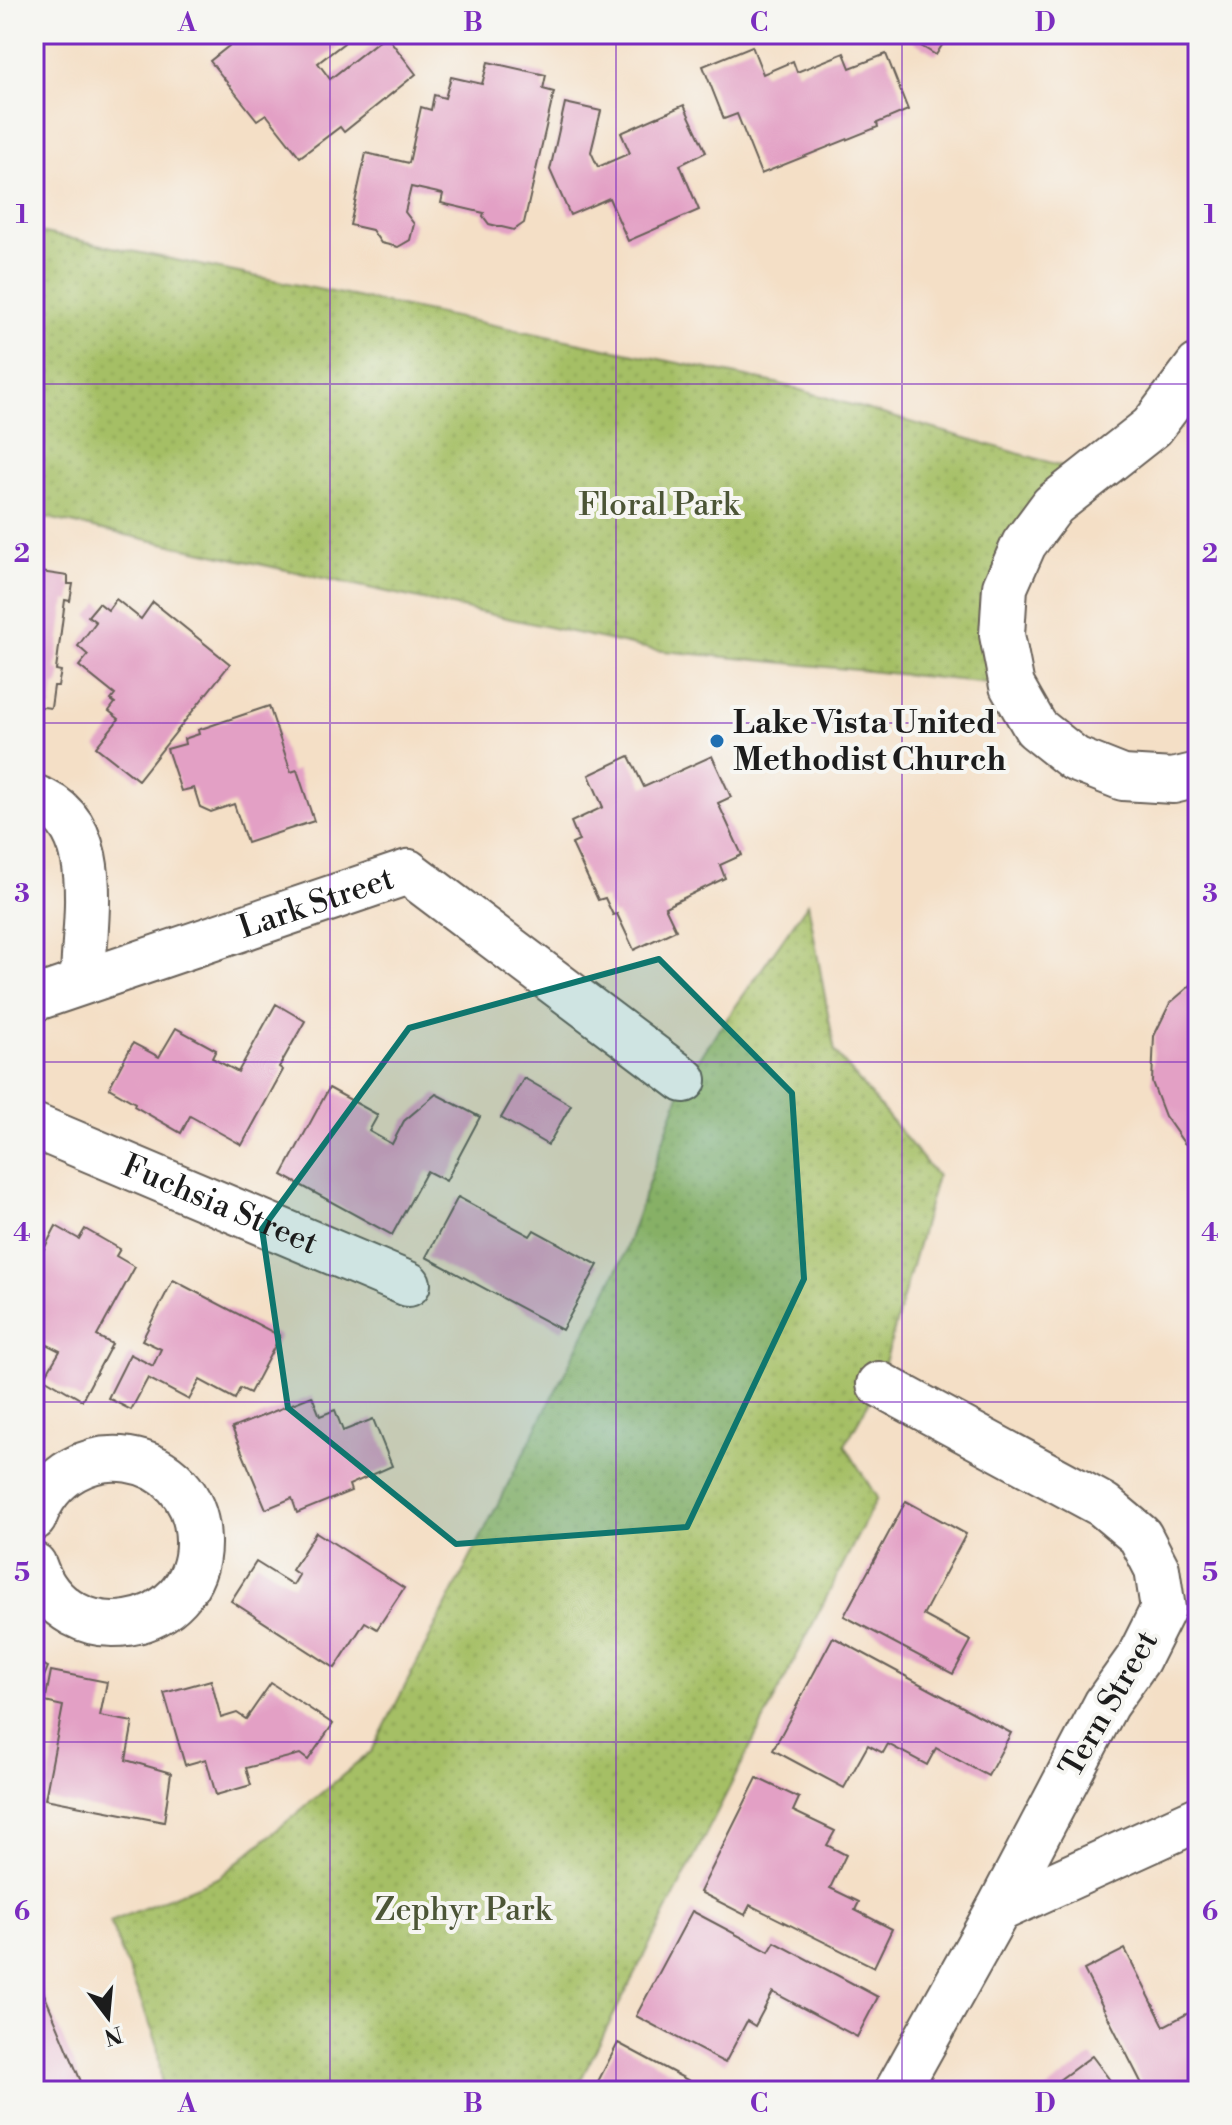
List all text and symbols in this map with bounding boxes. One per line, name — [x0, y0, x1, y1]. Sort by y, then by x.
text: A — [177, 7, 197, 39]
text: B — [463, 7, 483, 39]
text: C — [750, 7, 768, 39]
text: D — [1035, 7, 1055, 39]
text: 1 — [16, 199, 29, 231]
text: 1 — [1204, 199, 1217, 231]
park label: Floral Park — [578, 485, 742, 525]
text: 2 — [14, 538, 30, 570]
text: 2 — [1202, 538, 1218, 570]
place label: Lake Vista United Methodist Church — [733, 703, 1006, 780]
marker: Lake Vista United Methodist Church — [708, 732, 726, 750]
street label: Lark Street — [233, 858, 399, 948]
text: 3 — [14, 878, 30, 910]
text: 3 — [1202, 878, 1218, 910]
street label: Fuchsia Street — [116, 1146, 324, 1264]
text: 4 — [13, 1217, 31, 1249]
text: 4 — [1201, 1217, 1219, 1249]
text: 5 — [14, 1557, 30, 1589]
text: 5 — [1202, 1557, 1218, 1589]
street label: Tern Street — [1051, 1624, 1167, 1784]
park label: Zephyr Park — [375, 1890, 554, 1930]
text: 6 — [14, 1896, 30, 1928]
text: 6 — [1202, 1896, 1218, 1928]
north arrow — [68, 1977, 148, 2057]
text: N — [100, 2019, 125, 2050]
text: A — [177, 2088, 197, 2120]
text: B — [463, 2088, 483, 2120]
text: C — [750, 2088, 768, 2120]
text: D — [1035, 2088, 1055, 2120]

